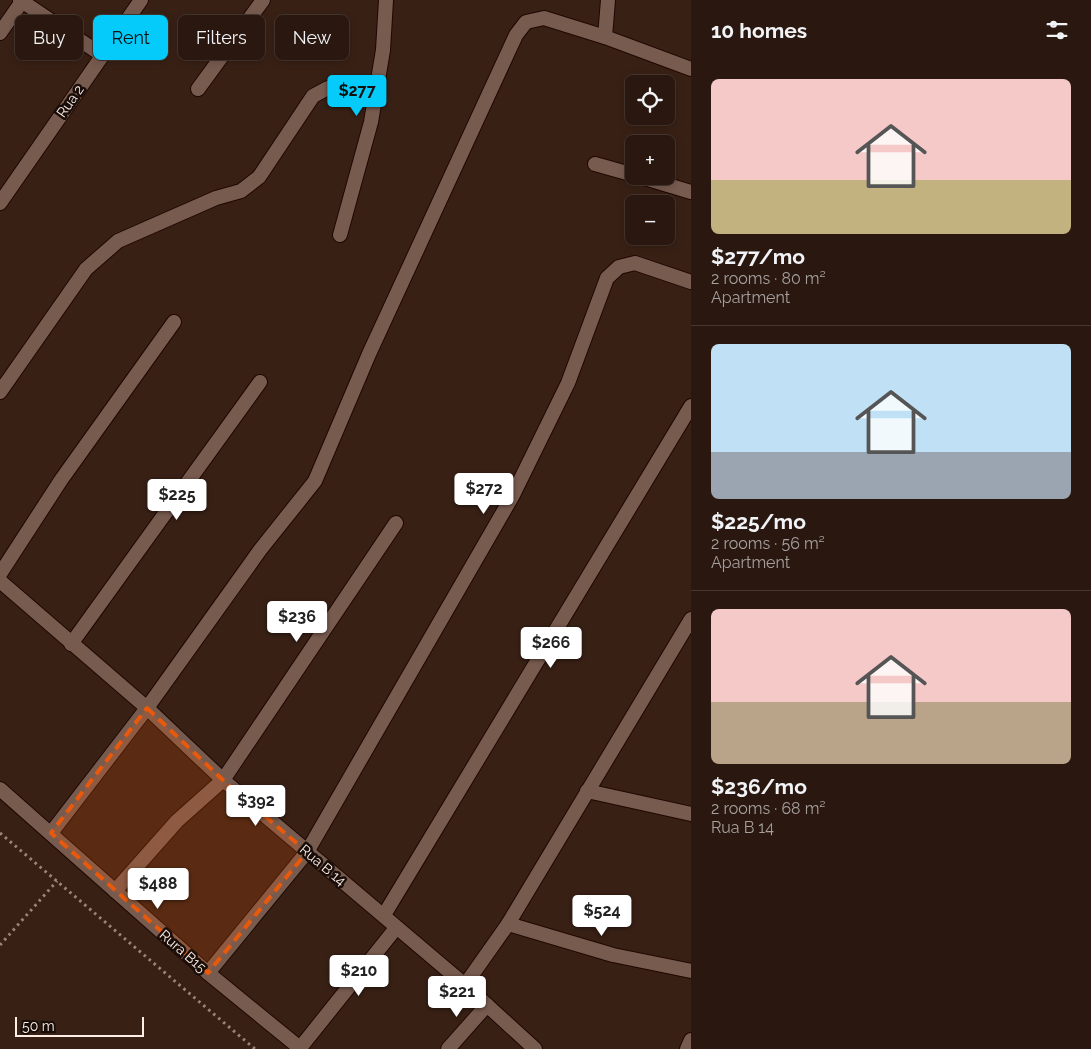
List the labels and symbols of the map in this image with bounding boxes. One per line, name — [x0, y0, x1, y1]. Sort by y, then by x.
pin: $277 — [327, 74, 387, 117]
street label: Rua 2 — [53, 82, 87, 120]
pin: $272 — [454, 472, 514, 515]
pin: $225 — [147, 478, 207, 521]
pin: $236 — [267, 600, 327, 643]
pin: $266 — [521, 626, 581, 669]
pin: $392 — [226, 784, 286, 827]
street label: Rua B 14 — [297, 841, 350, 889]
pin: $488 — [128, 868, 188, 910]
pin: $524 — [572, 894, 632, 937]
street label: Rura B15 — [156, 926, 210, 976]
pin: $210 — [329, 954, 389, 997]
pin: $221 — [427, 976, 487, 1018]
scale bar — [15, 1014, 144, 1037]

